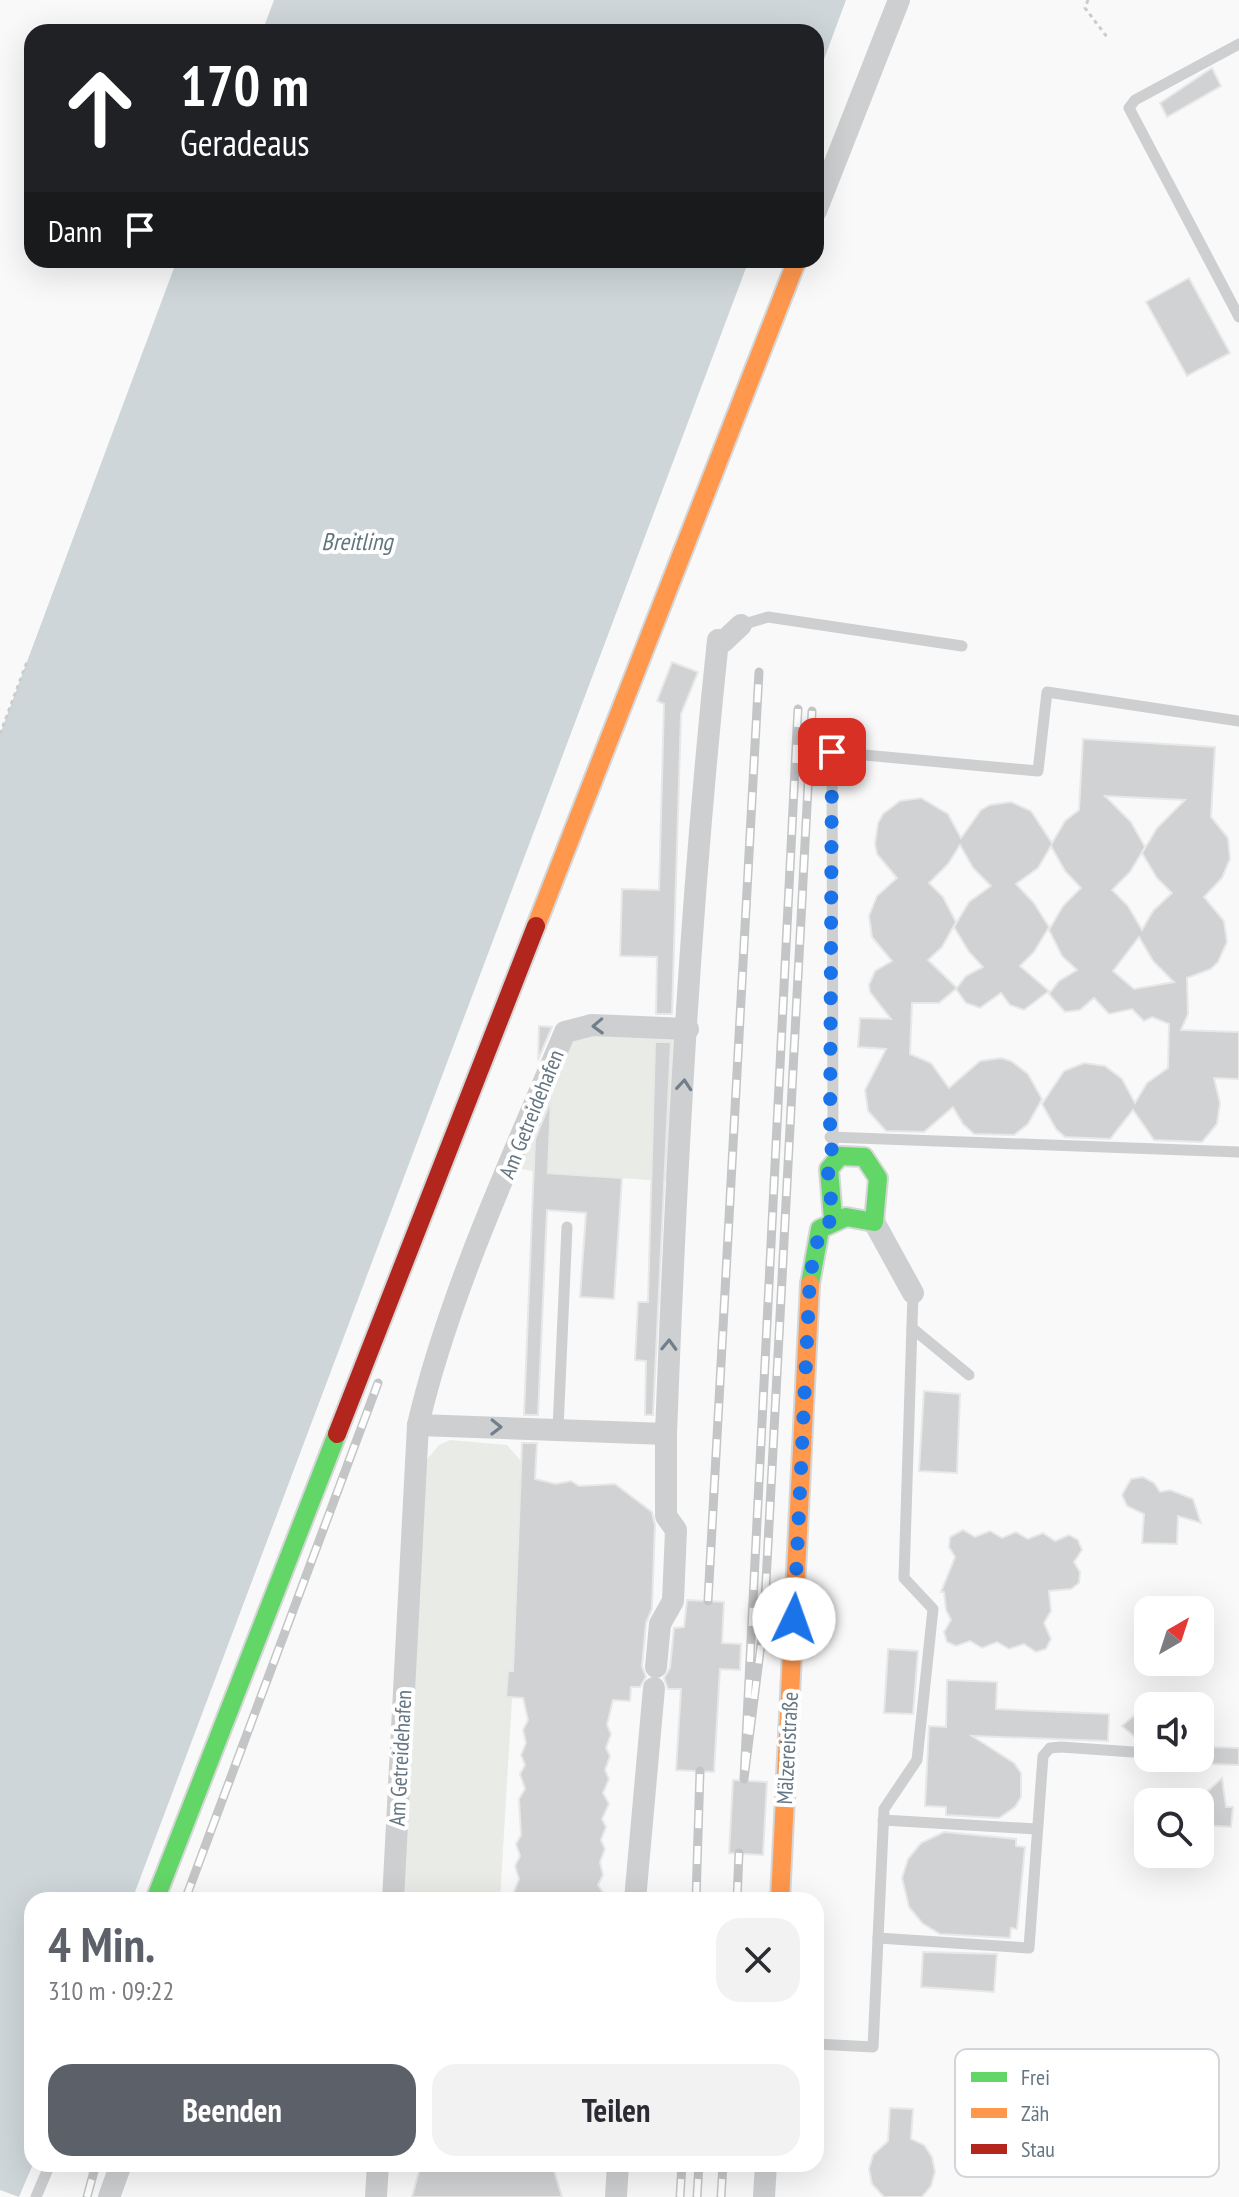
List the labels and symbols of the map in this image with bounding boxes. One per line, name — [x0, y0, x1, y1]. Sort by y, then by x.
water label: Breitling — [321, 526, 394, 557]
pin — [798, 718, 866, 786]
one-way arrow — [591, 1018, 604, 1035]
street label: Am Getreidehafen — [492, 1045, 570, 1183]
one-way arrow — [675, 1078, 692, 1091]
one-way arrow — [661, 1338, 678, 1351]
one-way arrow — [490, 1418, 503, 1436]
position arrow — [752, 1577, 836, 1661]
north arrow — [1134, 1596, 1214, 1676]
street label: Am Getreidehafen — [382, 1689, 418, 1827]
street label: Mälzereistraße — [770, 1691, 804, 1805]
legend — [955, 2049, 1219, 2177]
text: Frei — [1021, 2063, 1050, 2091]
text: Zäh — [1021, 2099, 1049, 2127]
text: Stau — [1021, 2135, 1055, 2163]

